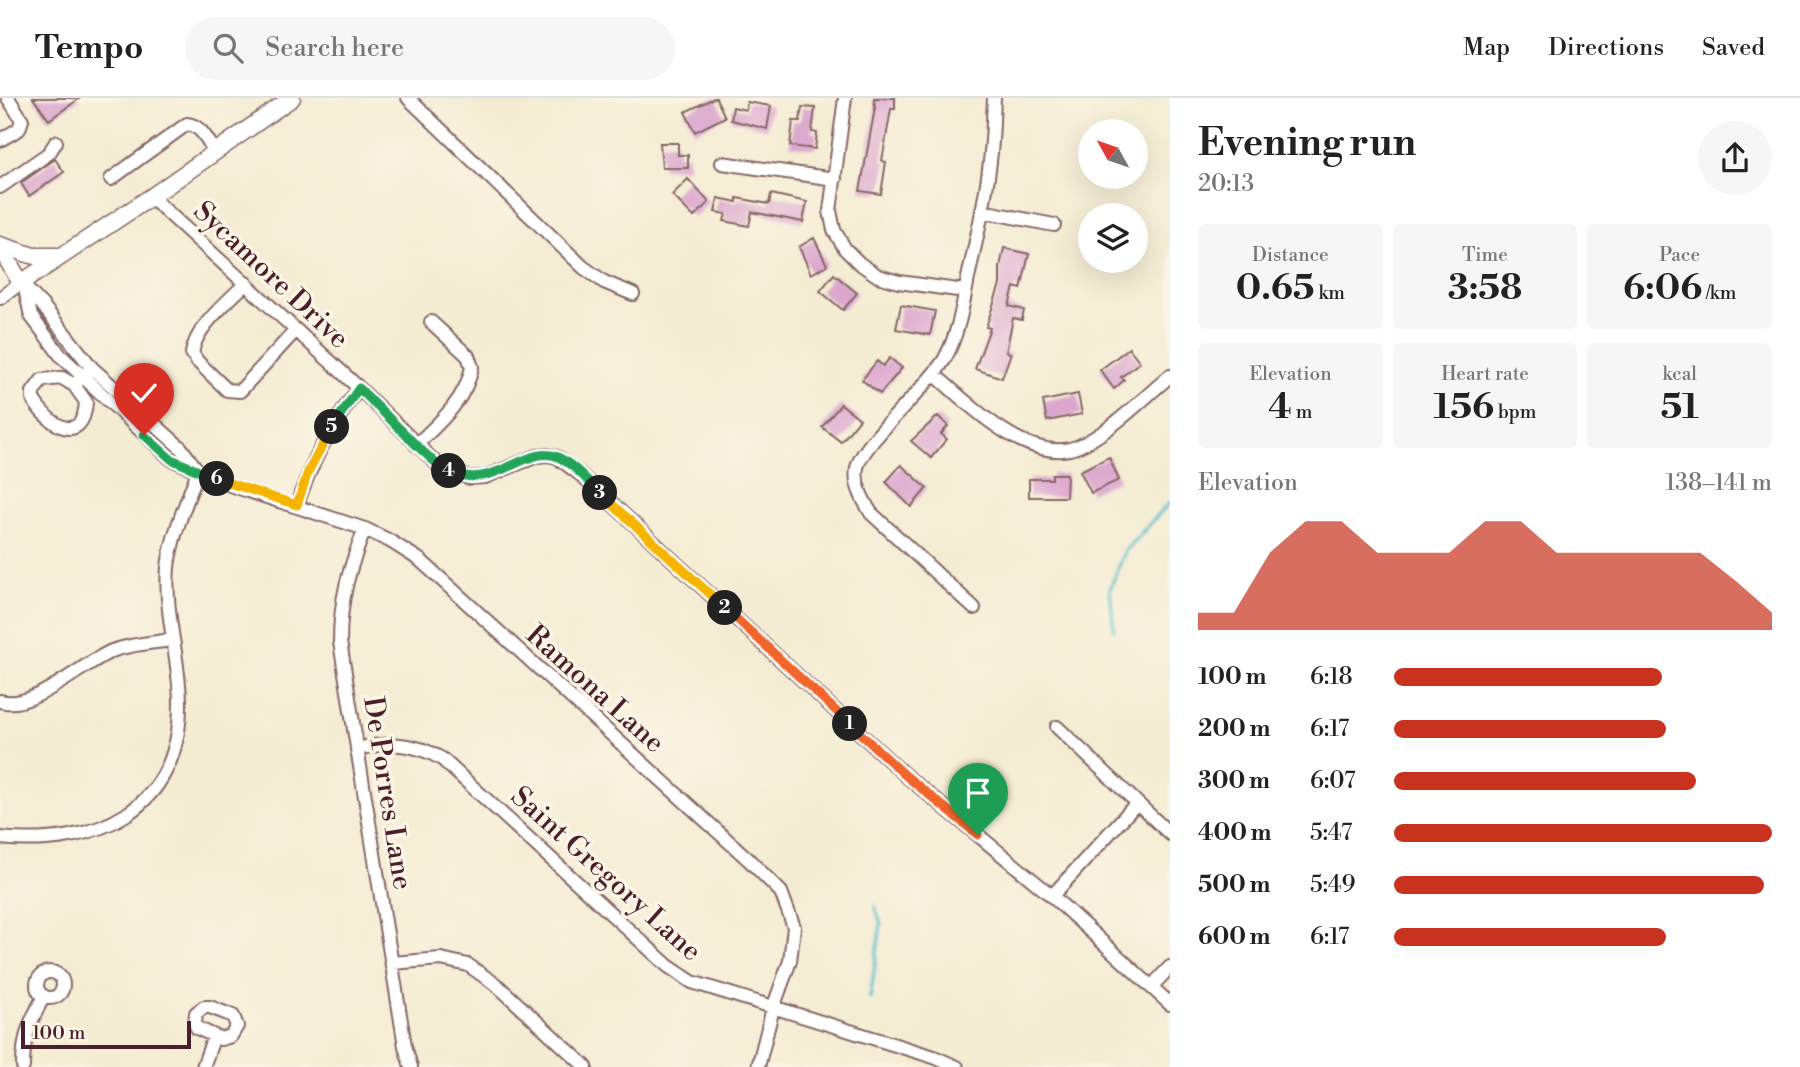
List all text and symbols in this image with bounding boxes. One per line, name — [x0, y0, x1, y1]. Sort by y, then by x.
search box — [185, 17, 675, 80]
text: Tempo — [35, 28, 143, 69]
icon: search — [209, 29, 247, 67]
text: Search here — [265, 32, 404, 64]
text: Map — [1463, 33, 1510, 63]
text: Directions — [1548, 33, 1664, 63]
text: Saved — [1702, 33, 1765, 63]
north arrow — [1078, 119, 1148, 189]
map controls — [1078, 119, 1148, 273]
text: Evening run — [1198, 120, 1416, 167]
button: share — [1698, 121, 1772, 195]
text: 20:13 — [1198, 170, 1254, 198]
street label: Sycamore Drive — [186, 194, 356, 356]
button: layers — [1078, 203, 1148, 273]
text: Distance — [1252, 243, 1329, 267]
text: Time — [1462, 243, 1508, 267]
text: Pace — [1659, 243, 1700, 267]
text: 0.65 — [1236, 267, 1314, 310]
text: 3:58 — [1448, 267, 1522, 310]
text: 6:06 — [1623, 267, 1702, 310]
text: km — [1314, 281, 1345, 305]
text: /km — [1702, 281, 1736, 305]
text: Elevation — [1249, 362, 1331, 386]
text: Heart rate — [1441, 362, 1529, 386]
text: kcal — [1662, 362, 1697, 386]
pin — [114, 363, 174, 435]
icon: check — [125, 374, 163, 412]
text: 4 — [1268, 386, 1292, 429]
text: 156 — [1434, 386, 1494, 429]
text: 51 — [1660, 386, 1699, 429]
text: m — [1292, 400, 1312, 424]
text: bpm — [1494, 400, 1536, 424]
pin: 5 — [314, 410, 350, 444]
text: 5 — [326, 414, 337, 438]
pin: 4 — [432, 454, 466, 488]
text: 4 — [442, 458, 455, 482]
pin: 6 — [200, 462, 234, 496]
text: 6 — [211, 466, 222, 490]
text: Elevation — [1198, 469, 1298, 497]
text: 138–141 m — [1665, 469, 1772, 497]
pin: 3 — [582, 476, 618, 510]
text: 3 — [594, 480, 605, 504]
pin: 2 — [708, 590, 742, 626]
text: 2 — [719, 595, 730, 619]
street label: Ramona Lane — [518, 618, 672, 761]
text: 100 m — [1198, 663, 1266, 691]
text: 6:18 — [1310, 663, 1353, 691]
street label: De Porres Lane — [355, 694, 420, 892]
pin: 1 — [832, 706, 868, 742]
text: 1 — [845, 711, 854, 735]
text: 200 m — [1198, 715, 1270, 743]
text: 6:17 — [1310, 715, 1349, 743]
pin — [948, 763, 1008, 835]
text: 300 m — [1198, 767, 1270, 795]
text: 6:07 — [1310, 767, 1356, 795]
icon: arrive — [959, 774, 997, 812]
street label: Saint Gregory Lane — [503, 779, 709, 969]
text: 400 m — [1198, 819, 1271, 847]
text: 5:47 — [1310, 819, 1352, 847]
text: 500 m — [1198, 871, 1270, 899]
text: 5:49 — [1310, 871, 1356, 899]
text: 600 m — [1198, 923, 1271, 951]
text: 6:17 — [1310, 923, 1349, 951]
scale bar — [21, 1018, 191, 1050]
text: 100 m — [32, 1021, 85, 1045]

